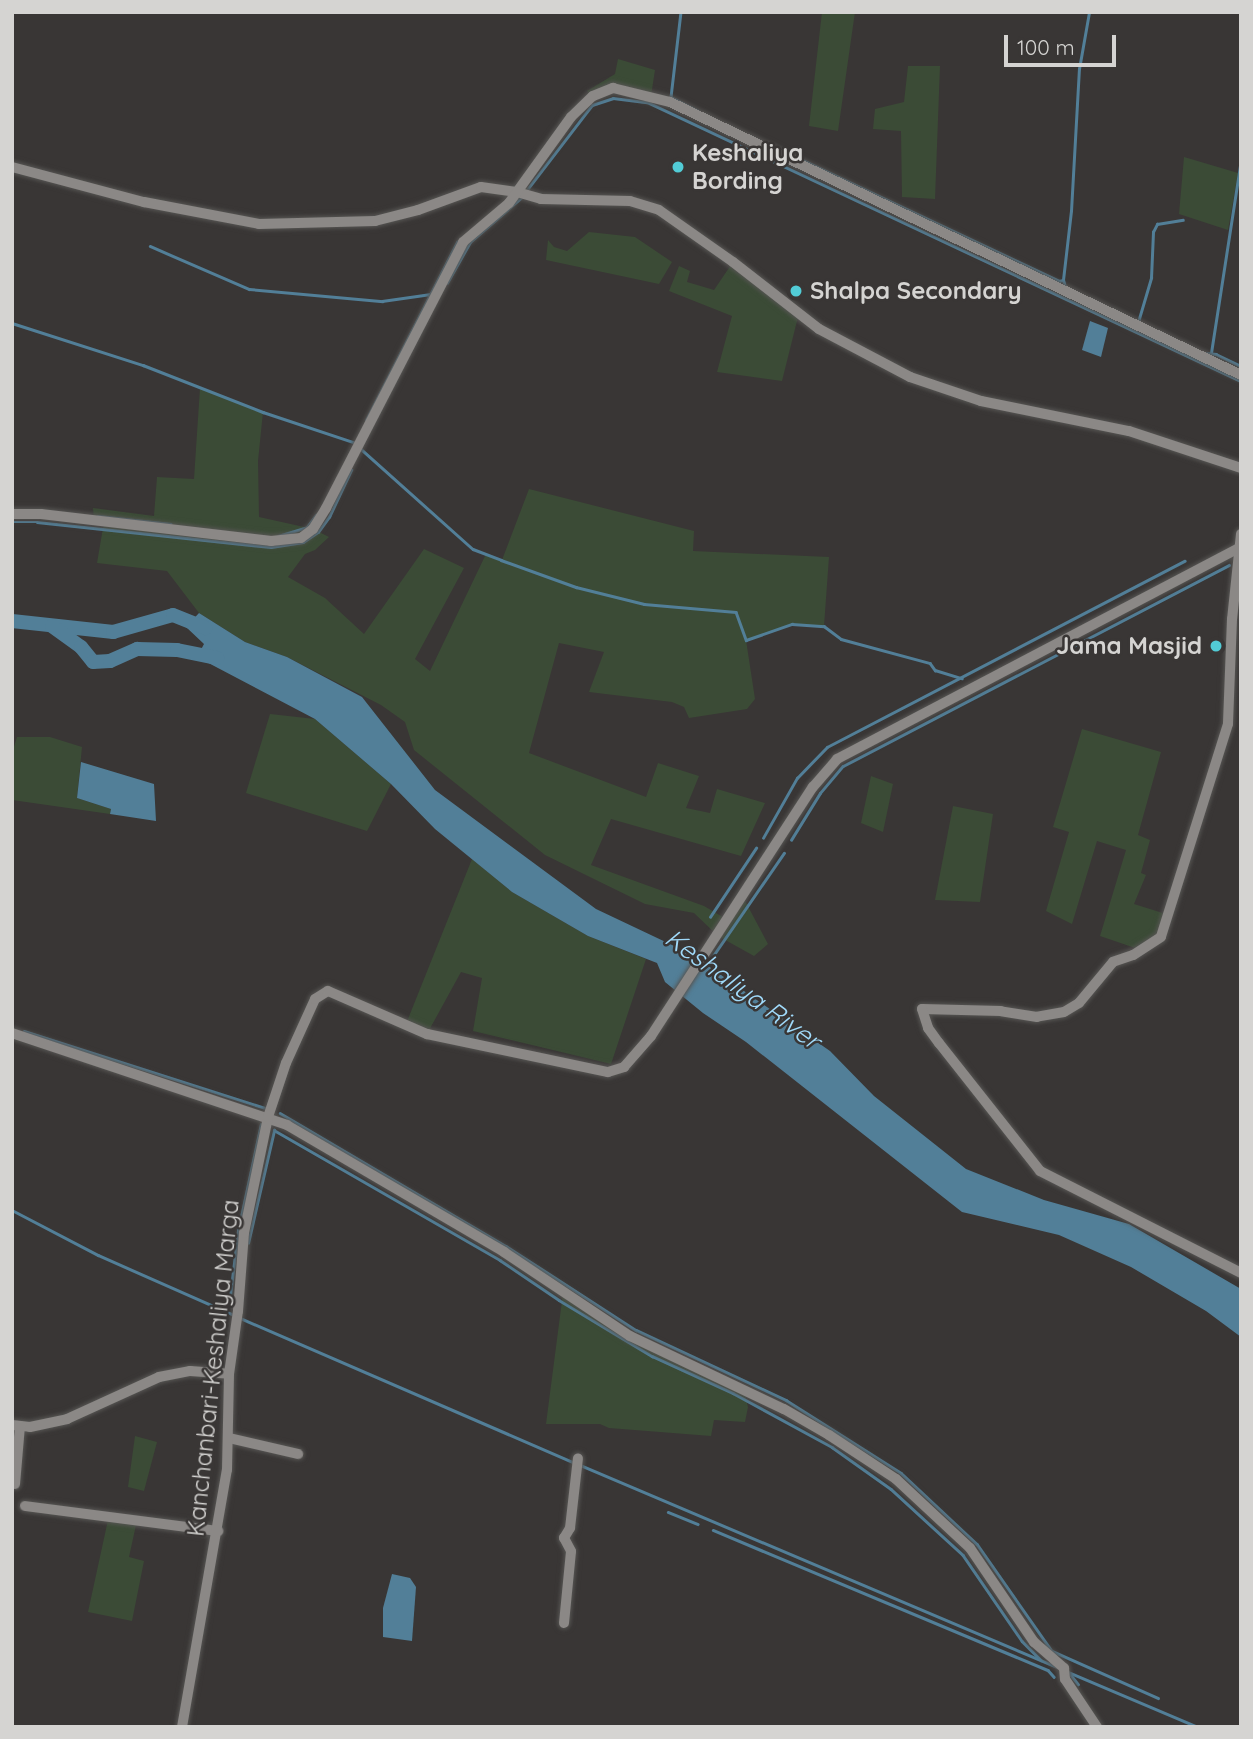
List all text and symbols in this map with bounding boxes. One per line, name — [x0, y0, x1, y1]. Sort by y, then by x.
scale bar — [1008, 21, 1120, 65]
text: 100 m — [1017, 34, 1075, 60]
place label: Keshaliya Bording — [692, 139, 803, 195]
marker: Keshaliya Bording — [670, 159, 686, 175]
place label: Shalpa Secondary — [810, 277, 1022, 305]
marker: Shalpa Secondary — [788, 283, 804, 299]
place label: Jama Masjid — [1056, 632, 1202, 660]
marker: Jama Masjid — [1208, 638, 1224, 654]
water label: Keshaliya River — [659, 922, 827, 1056]
street label: Kanchanbari-Keshaliya Marga — [181, 1198, 245, 1538]

